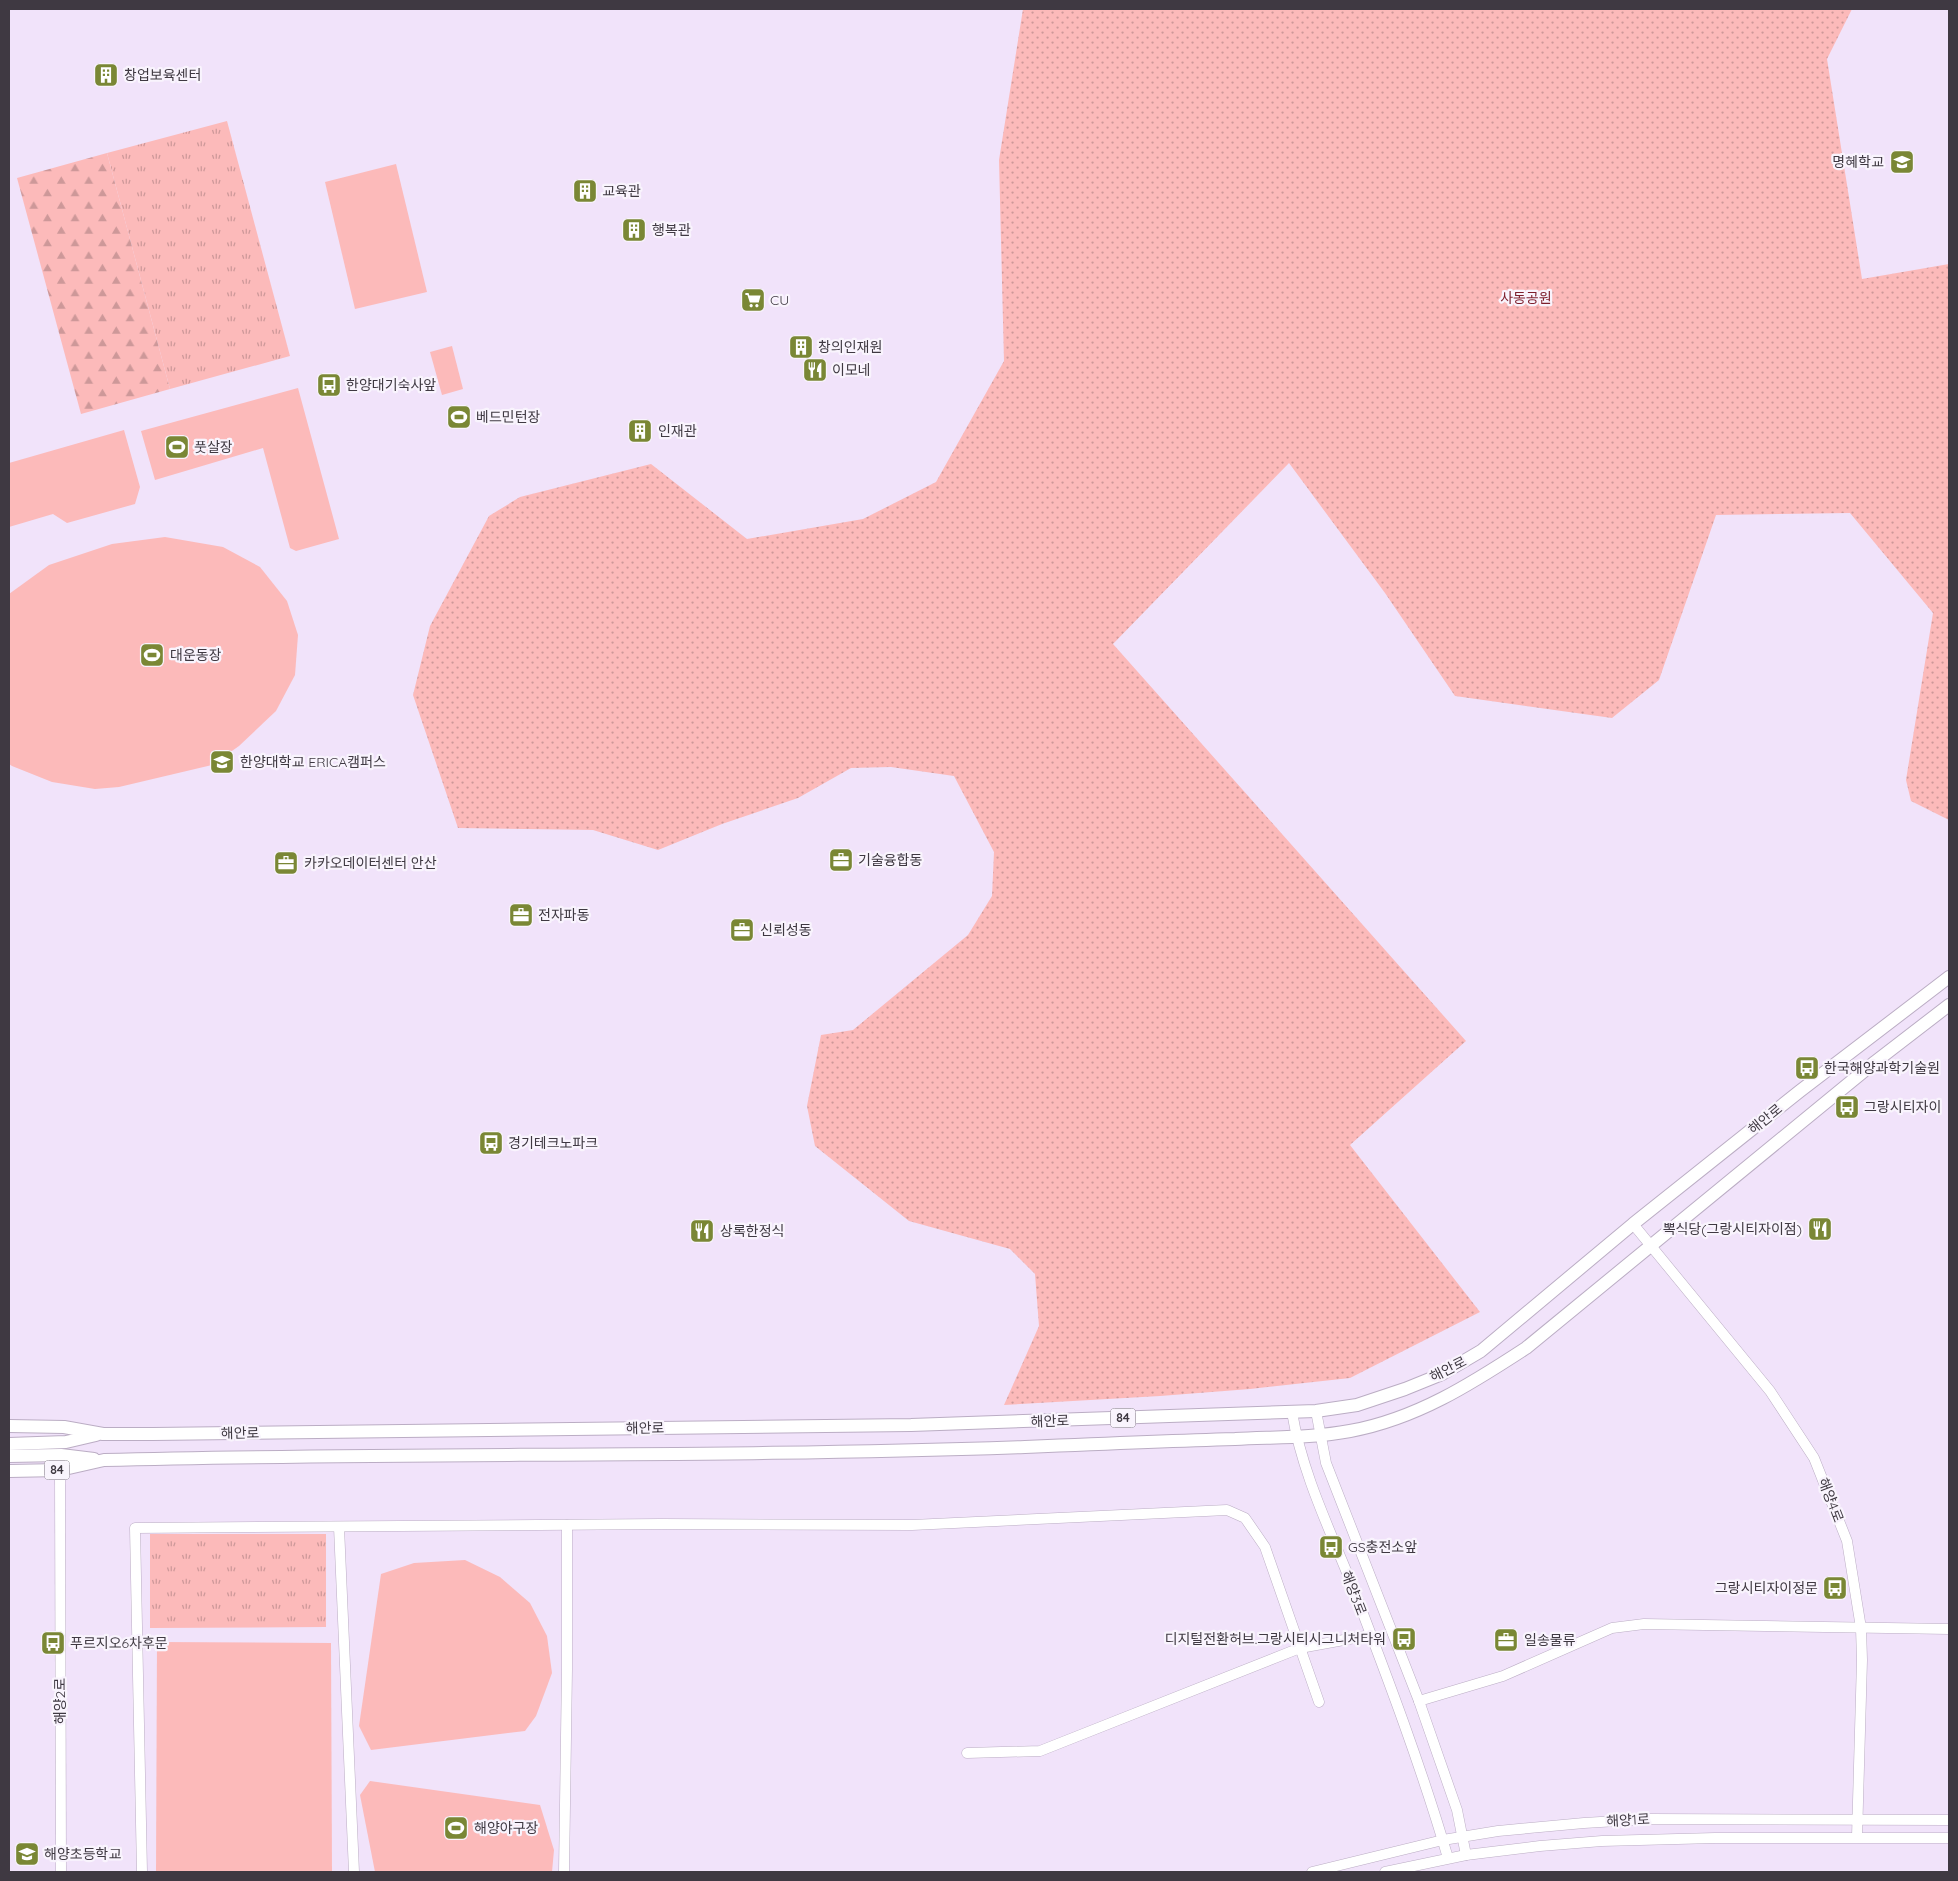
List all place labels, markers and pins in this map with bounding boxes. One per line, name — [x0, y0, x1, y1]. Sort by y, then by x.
building icon: 창업보육센터 — [93, 62, 119, 88]
place label: 창업보육센터 — [124, 66, 201, 84]
school or university icon: 명혜학교 — [1889, 149, 1915, 175]
place label: 명혜학교 — [1832, 153, 1884, 171]
building icon: 교육관 — [572, 178, 598, 204]
place label: 교육관 — [602, 182, 641, 200]
building icon: 행복관 — [621, 217, 647, 243]
place label: 행복관 — [652, 221, 691, 239]
supermarket icon: CU — [740, 287, 766, 313]
place label: CU — [770, 291, 789, 309]
building icon: 창의인재원 — [788, 334, 814, 360]
place label: 창의인재원 — [818, 338, 882, 356]
restaurant icon: 이모네 — [802, 357, 828, 383]
place label: 이모네 — [832, 361, 871, 379]
bus stop icon: 한양대기숙사앞 — [316, 372, 342, 398]
place label: 한양대기숙사앞 — [346, 376, 436, 394]
sports icon: 베드민턴장 — [446, 404, 472, 430]
place label: 베드민턴장 — [476, 408, 541, 426]
building icon: 인재관 — [627, 418, 653, 444]
place label: 인재관 — [658, 422, 697, 440]
sports icon: 풋살장 — [164, 434, 190, 460]
place label: 풋살장 — [194, 438, 233, 456]
sports icon: 대운동장 — [139, 642, 165, 668]
place label: 대운동장 — [170, 646, 222, 664]
school or university icon: 한양대학교 ERICA캠퍼스 — [209, 749, 235, 775]
place label: 한양대학교 ERICA캠퍼스 — [240, 753, 386, 771]
office icon: 기술융합동 — [828, 847, 854, 873]
office icon: 카카오데이터센터 안산 — [273, 850, 299, 876]
place label: 기술융합동 — [858, 851, 923, 869]
place label: 카카오데이터센터 안산 — [304, 854, 437, 872]
office icon: 전자파동 — [508, 902, 534, 928]
place label: 전자파동 — [538, 906, 590, 924]
office icon: 신뢰성동 — [729, 917, 755, 943]
place label: 신뢰성동 — [760, 921, 812, 939]
bus stop icon: 한국해양과학기술원 — [1794, 1055, 1820, 1081]
place label: 한국해양과학기술원 — [1824, 1059, 1940, 1077]
bus stop icon: 그랑시티자이 — [1834, 1094, 1860, 1120]
place label: 그랑시티자이 — [1864, 1098, 1941, 1116]
bus stop icon: 경기테크노파크 — [478, 1130, 504, 1156]
place label: 경기테크노파크 — [508, 1134, 598, 1152]
restaurant icon: 뽁식당(그랑시티자이점) — [1807, 1216, 1833, 1242]
restaurant icon: 상록한정식 — [689, 1218, 715, 1244]
place label: 뽁식당(그랑시티자이점) — [1663, 1220, 1802, 1238]
place label: 상록한정식 — [720, 1222, 784, 1240]
bus stop icon: GS충전소앞 — [1318, 1534, 1344, 1560]
place label: GS충전소앞 — [1348, 1538, 1417, 1556]
bus stop icon: 그랑시티자이정문 — [1822, 1575, 1848, 1601]
place label: 그랑시티자이정문 — [1715, 1579, 1818, 1597]
bus stop icon: 디지털전환허브.그랑시티시그니처타워 — [1391, 1626, 1417, 1652]
office icon: 일송물류 — [1493, 1627, 1519, 1653]
bus stop icon: 푸르지오6차후문 — [40, 1630, 66, 1656]
place label: 디지털전환허브.그랑시티시그니처타워 — [1165, 1630, 1386, 1648]
place label: 일송물류 — [1524, 1631, 1576, 1649]
place label: 푸르지오6차후문 — [70, 1634, 168, 1652]
sports icon: 해양야구장 — [443, 1815, 469, 1841]
place label: 해양야구장 — [474, 1819, 539, 1837]
school or university icon: 해양초등학교 — [14, 1841, 40, 1867]
place label: 해양초등학교 — [44, 1845, 121, 1863]

